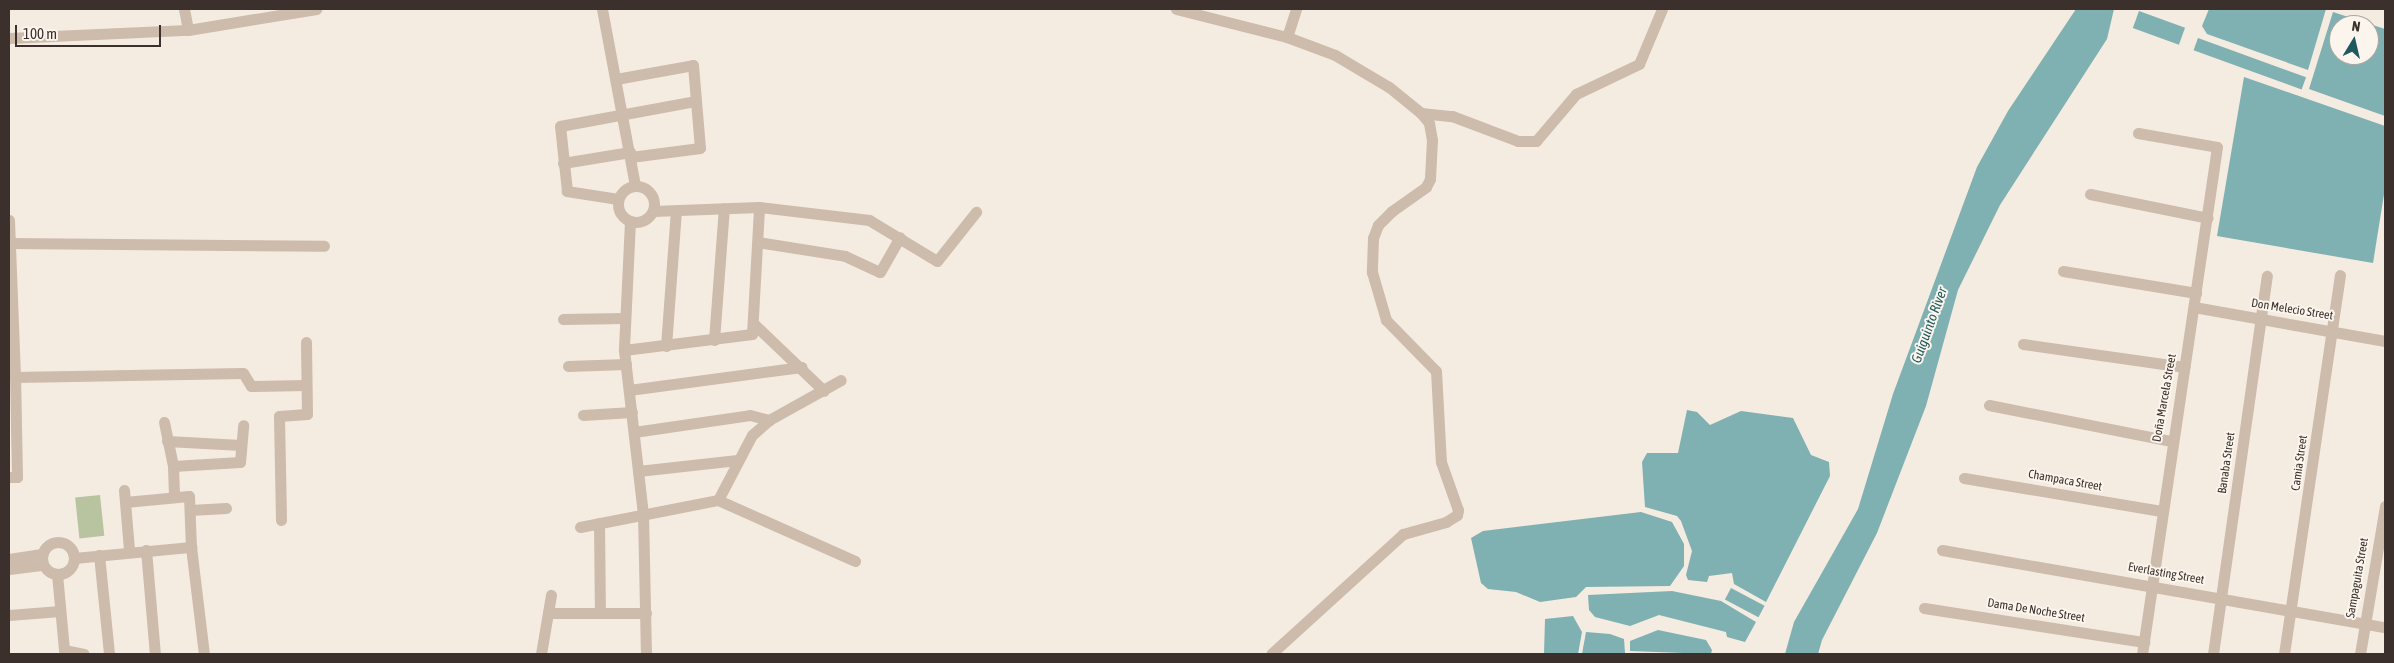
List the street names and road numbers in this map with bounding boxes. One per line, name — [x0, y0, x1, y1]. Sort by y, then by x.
street label: Don Melecio Street — [2250, 296, 2334, 324]
street label: Doña Marcela Street — [2150, 353, 2180, 443]
street label: Banaba Street — [2216, 431, 2238, 495]
street label: Camia Street — [2289, 434, 2311, 492]
street label: Champaca Street — [2027, 467, 2103, 495]
street label: Sampaguita Street — [2344, 537, 2372, 619]
street label: Everlasting Street — [2127, 560, 2205, 588]
street label: Dama De Noche Street — [1986, 596, 2086, 626]

